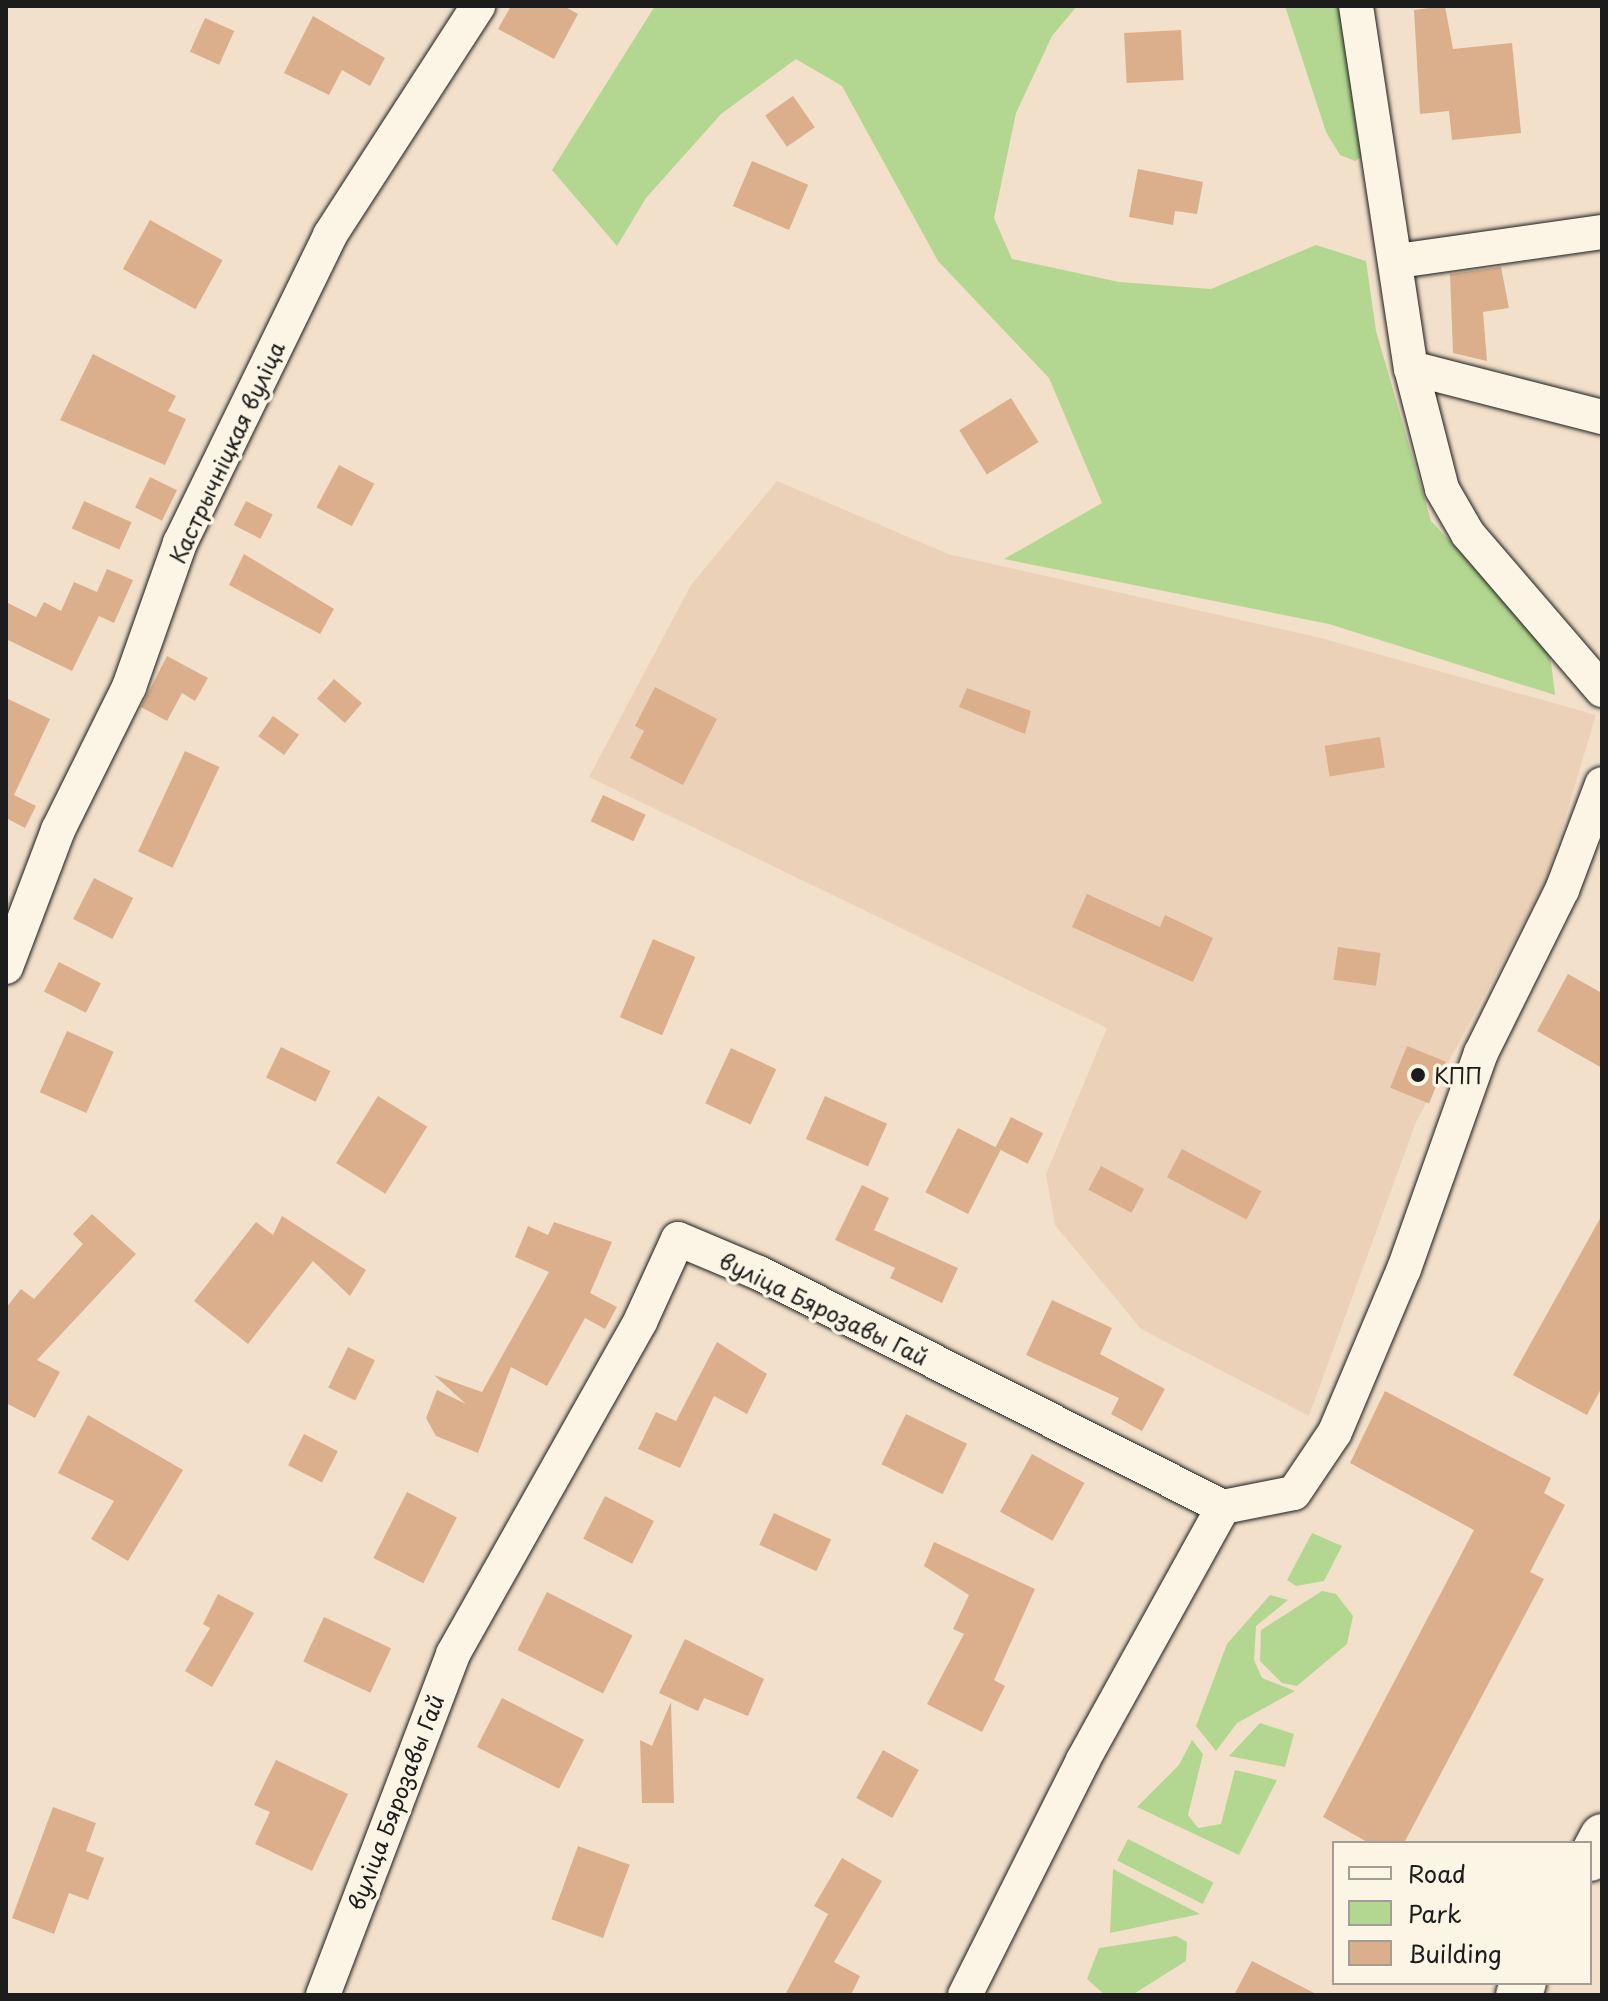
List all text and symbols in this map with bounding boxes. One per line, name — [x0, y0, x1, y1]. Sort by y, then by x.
street label: Кастрычніцкая вуліца — [163, 336, 289, 568]
place label: КПП — [1434, 1062, 1483, 1088]
marker: КПП — [1409, 1066, 1427, 1084]
street label: вуліца Бярозавы Гай — [716, 1246, 932, 1370]
street label: вуліца Бярозавы Гай — [342, 1691, 448, 1913]
legend — [1332, 1841, 1592, 1985]
text: Road — [1408, 1855, 1466, 1891]
text: Park — [1408, 1895, 1462, 1931]
text: Building — [1408, 1935, 1502, 1971]

